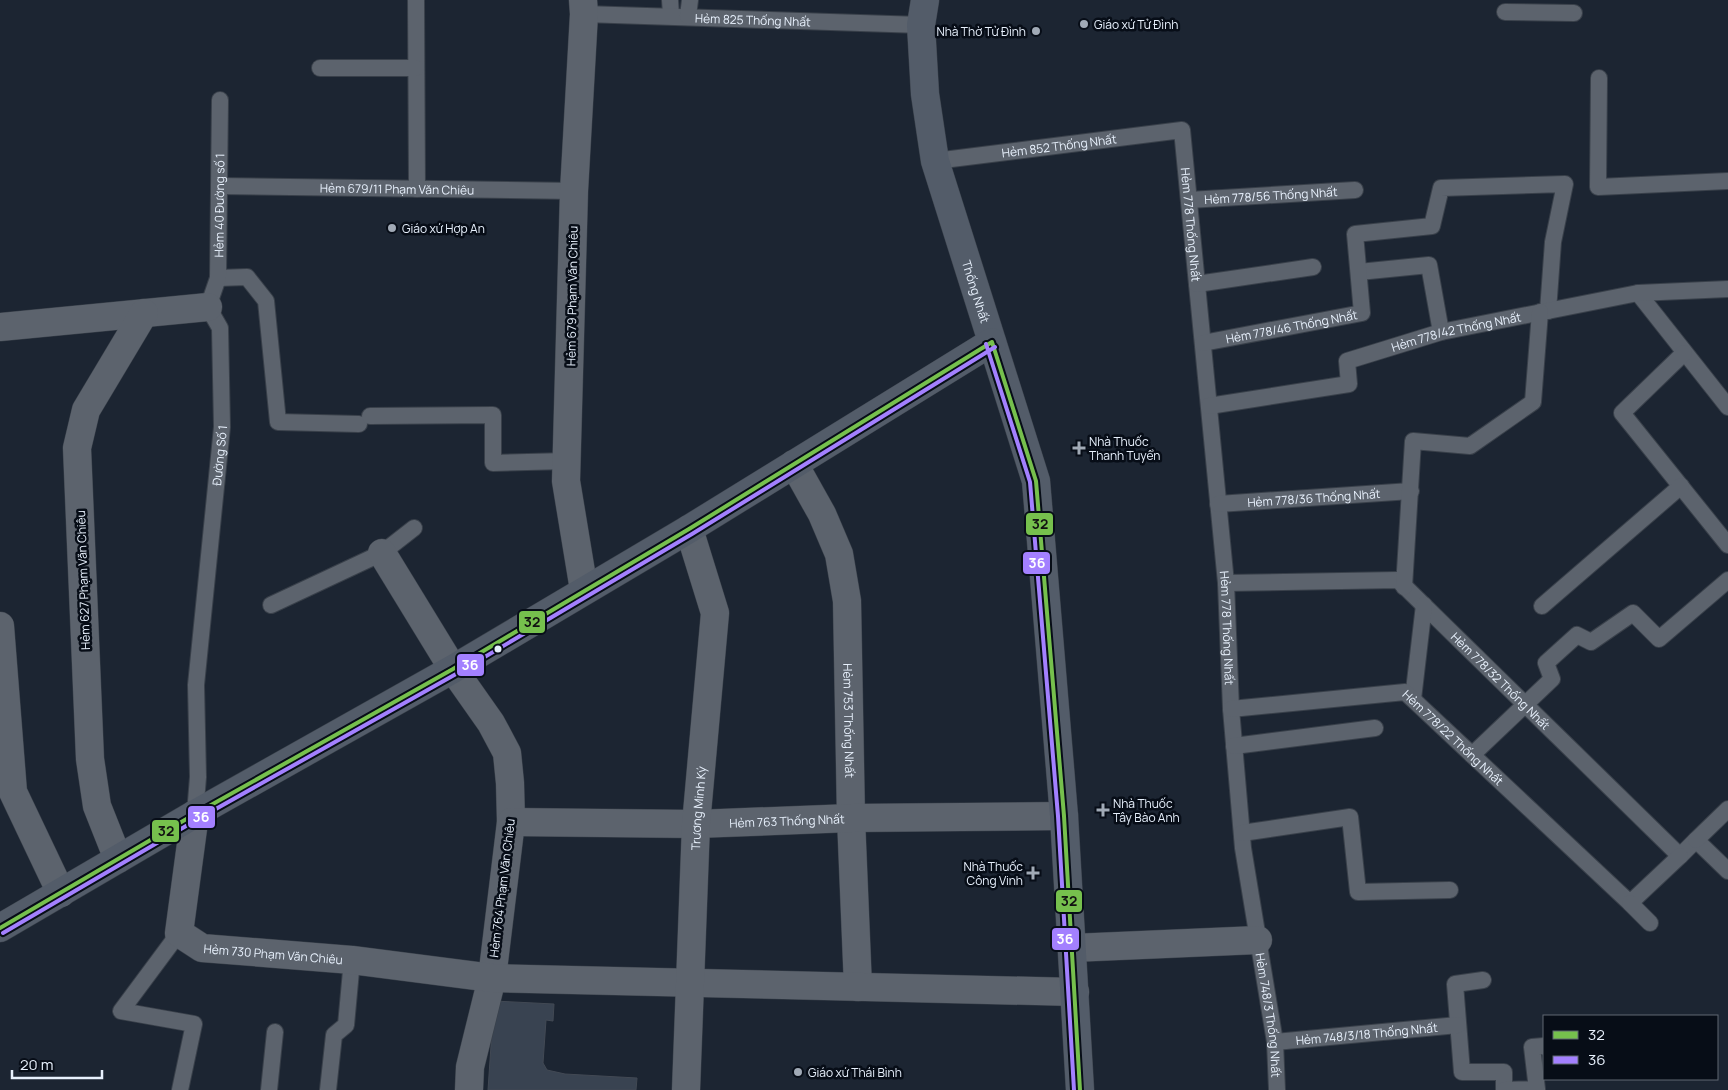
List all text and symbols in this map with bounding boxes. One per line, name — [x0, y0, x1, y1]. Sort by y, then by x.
street label: Hẻm 825 Thống Nhất — [695, 9, 811, 30]
place label: Giáo xứ Tử Đình — [1094, 16, 1178, 33]
marker: Giáo xứ Tử Đình — [1078, 18, 1090, 30]
place label: Nhà Thờ Tử Đình — [936, 23, 1026, 40]
marker: Nhà Thờ Tử Đình — [1030, 25, 1042, 37]
street label: Hẻm 852 Thống Nhất — [1001, 130, 1118, 161]
street label: Hẻm 40 Đường số 1 — [210, 153, 228, 258]
street label: Hẻm 778 Thống Nhất — [1177, 167, 1205, 283]
street label: Hẻm 679/11 Phạm Văn Chiêu — [320, 179, 474, 198]
street label: Hẻm 778/56 Thống Nhất — [1204, 183, 1338, 208]
place label: Giáo xứ Hợp An — [402, 220, 485, 237]
marker: Giáo xứ Hợp An — [386, 222, 398, 234]
street label: Hẻm 679 Phạm Văn Chiêu — [562, 226, 582, 366]
street label: Thống Nhất — [958, 258, 994, 325]
street label: Hẻm 778/46 Thống Nhất — [1224, 306, 1359, 347]
street label: Hẻm 778/42 Thống Nhất — [1389, 308, 1523, 355]
street label: Đường Số 1 — [208, 424, 231, 486]
place label: Nhà Thuốc Thanh Tuyển — [1089, 433, 1160, 464]
marker: Nhà Thuốc Thanh Tuyển — [1073, 442, 1085, 454]
street label: Hẻm 778/36 Thống Nhất — [1247, 485, 1381, 511]
street label: Hẻm 627 Phạm Văn Chiêu — [72, 510, 94, 650]
line badge: 32 — [1025, 512, 1054, 536]
text: 32 — [1032, 514, 1048, 533]
line badge: 36 — [1022, 551, 1051, 575]
text: 36 — [1029, 553, 1045, 572]
street label: Hẻm 778 Thống Nhất — [1216, 570, 1239, 686]
line badge: 32 — [518, 610, 546, 634]
text: 32 — [524, 612, 540, 631]
street label: Hẻm 778/32 Thống Nhất — [1448, 628, 1554, 733]
unlabelled marker — [493, 644, 503, 654]
line badge: 36 — [456, 653, 485, 677]
text: 36 — [462, 655, 478, 674]
street label: Hẻm 753 Thống Nhất — [840, 663, 859, 778]
street label: Hẻm 778/22 Thống Nhất — [1399, 686, 1508, 789]
street label: Trương Minh Ký — [687, 765, 710, 851]
place label: Nhà Thuốc Tây Bào Anh — [1113, 795, 1180, 826]
marker: Nhà Thuốc Tây Bào Anh — [1097, 804, 1109, 816]
line badge: 36 — [187, 805, 216, 829]
text: 36 — [193, 807, 209, 826]
street label: Hẻm 763 Thống Nhất — [729, 810, 845, 831]
street label: Hẻm 764 Phạm Văn Chiêu — [485, 818, 519, 958]
line badge: 32 — [151, 819, 180, 843]
text: 32 — [158, 821, 174, 840]
place label: Nhà Thuốc Công Vinh — [963, 858, 1023, 889]
marker: Nhà Thuốc Công Vinh — [1027, 867, 1039, 879]
line badge: 32 — [1055, 889, 1083, 913]
text: 32 — [1061, 891, 1077, 910]
line badge: 36 — [1051, 927, 1080, 951]
text: 36 — [1057, 929, 1073, 948]
street label: Hẻm 730 Phạm Văn Chiêu — [203, 940, 343, 968]
street label: Hẻm 748/3 Thống Nhất — [1252, 951, 1285, 1078]
legend — [1543, 1015, 1718, 1080]
street label: Hẻm 748/3/18 Thống Nhất — [1295, 1018, 1438, 1049]
text: 32 — [1588, 1024, 1605, 1045]
scale bar — [12, 1048, 102, 1080]
text: 36 — [1588, 1049, 1606, 1070]
text: 20 m — [20, 1054, 53, 1075]
place label: Giáo xứ Thái Bình — [808, 1064, 902, 1081]
marker: Giáo xứ Thái Bình — [792, 1066, 804, 1078]

